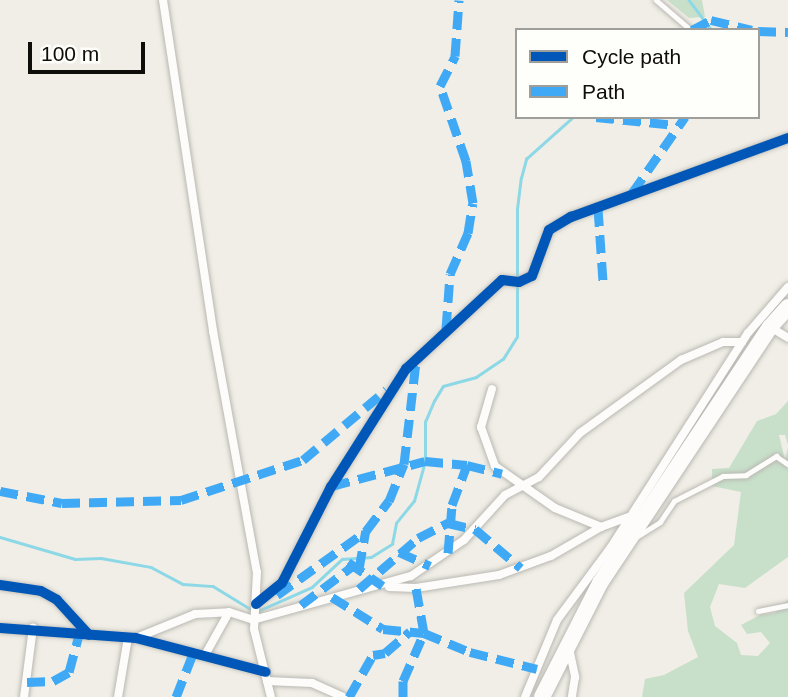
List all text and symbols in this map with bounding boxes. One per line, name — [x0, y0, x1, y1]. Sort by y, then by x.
scale bar — [32, 28, 149, 72]
legend — [515, 28, 760, 119]
text: 100 m — [41, 42, 99, 65]
text: Cycle path — [582, 45, 681, 68]
text: Path — [582, 80, 625, 103]

